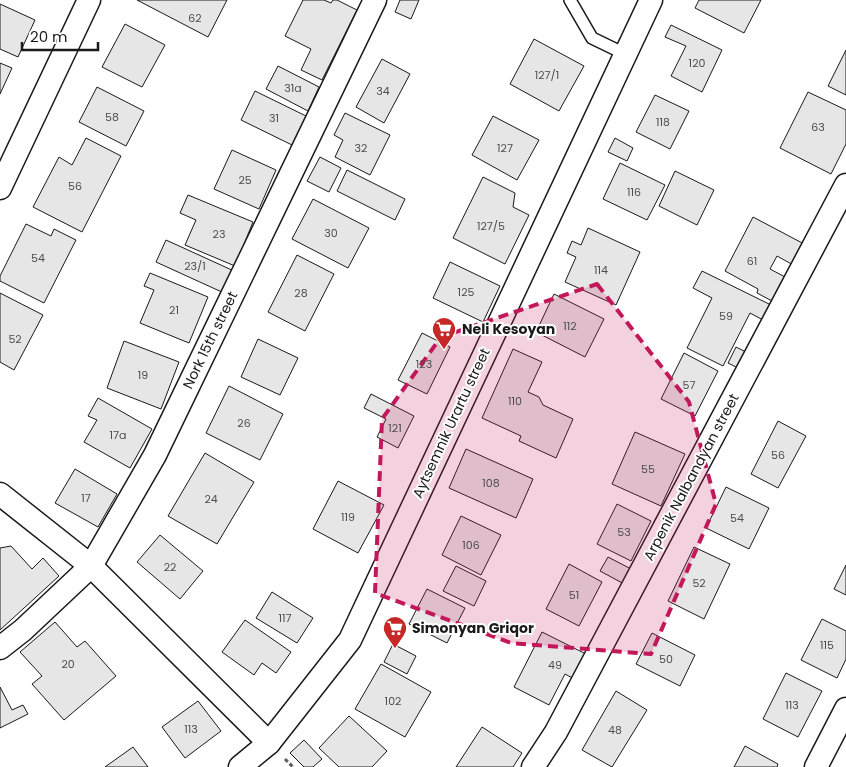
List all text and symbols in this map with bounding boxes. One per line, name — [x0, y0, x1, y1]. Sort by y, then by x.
house number: 62 — [188, 10, 202, 26]
scale bar — [22, 20, 99, 52]
text: 20 m — [30, 26, 68, 47]
house number: 120 — [689, 55, 705, 71]
house number: 127/1 — [535, 67, 559, 83]
house number: 31a — [284, 80, 302, 96]
house number: 34 — [376, 83, 390, 99]
house number: 58 — [105, 109, 119, 125]
house number: 31 — [269, 110, 279, 126]
house number: 118 — [656, 114, 670, 130]
house number: 63 — [811, 119, 825, 135]
house number: 32 — [355, 140, 367, 156]
house number: 127 — [497, 140, 513, 156]
house number: 25 — [238, 172, 252, 188]
house number: 56 — [68, 178, 82, 194]
house number: 116 — [627, 184, 641, 200]
house number: 127/5 — [477, 218, 505, 234]
house number: 30 — [324, 225, 338, 241]
house number: 23 — [213, 226, 225, 242]
house number: 54 — [31, 250, 45, 266]
house number: 61 — [747, 253, 757, 269]
house number: 23/1 — [184, 258, 206, 274]
house number: 114 — [594, 262, 608, 278]
house number: 125 — [458, 284, 474, 300]
house number: 28 — [294, 285, 308, 301]
street label: Nork 15th street — [178, 288, 242, 392]
house number: 21 — [169, 302, 179, 318]
house number: 59 — [719, 308, 733, 324]
supermarket icon: Neli Kesoyan — [431, 316, 457, 350]
house number: 112 — [563, 318, 577, 334]
place label: Neli Kesoyan — [462, 319, 555, 339]
house number: 52 — [8, 331, 22, 347]
street label: Aytsemnik Urartu street — [407, 345, 495, 501]
house number: 123 — [416, 356, 432, 372]
house number: 19 — [138, 367, 148, 383]
house number: 57 — [683, 377, 695, 393]
street label: Arpenik Nalbandyan street — [638, 390, 744, 564]
house number: 110 — [508, 393, 522, 409]
house number: 26 — [237, 415, 251, 431]
house number: 121 — [388, 420, 402, 436]
house number: 17a — [110, 427, 126, 443]
house number: 56 — [771, 447, 785, 463]
house number: 55 — [641, 461, 655, 477]
house number: 108 — [482, 475, 500, 491]
house number: 17 — [81, 490, 91, 506]
house number: 24 — [204, 491, 218, 507]
house number: 119 — [341, 509, 355, 525]
house number: 54 — [730, 510, 744, 526]
house number: 53 — [617, 524, 631, 540]
house number: 106 — [462, 537, 480, 553]
house number: 22 — [164, 559, 176, 575]
house number: 52 — [692, 575, 706, 591]
house number: 51 — [569, 587, 579, 603]
house number: 117 — [278, 610, 292, 626]
supermarket icon: Simonyan Griqor — [382, 615, 408, 649]
place label: Simonyan Griqor — [412, 618, 534, 638]
house number: 115 — [820, 637, 834, 653]
house number: 50 — [659, 651, 673, 667]
house number: 20 — [61, 656, 75, 672]
house number: 49 — [548, 657, 562, 673]
house number: 102 — [385, 693, 401, 709]
house number: 113 — [785, 697, 799, 713]
house number: 113 — [184, 721, 198, 737]
house number: 48 — [608, 722, 622, 738]

